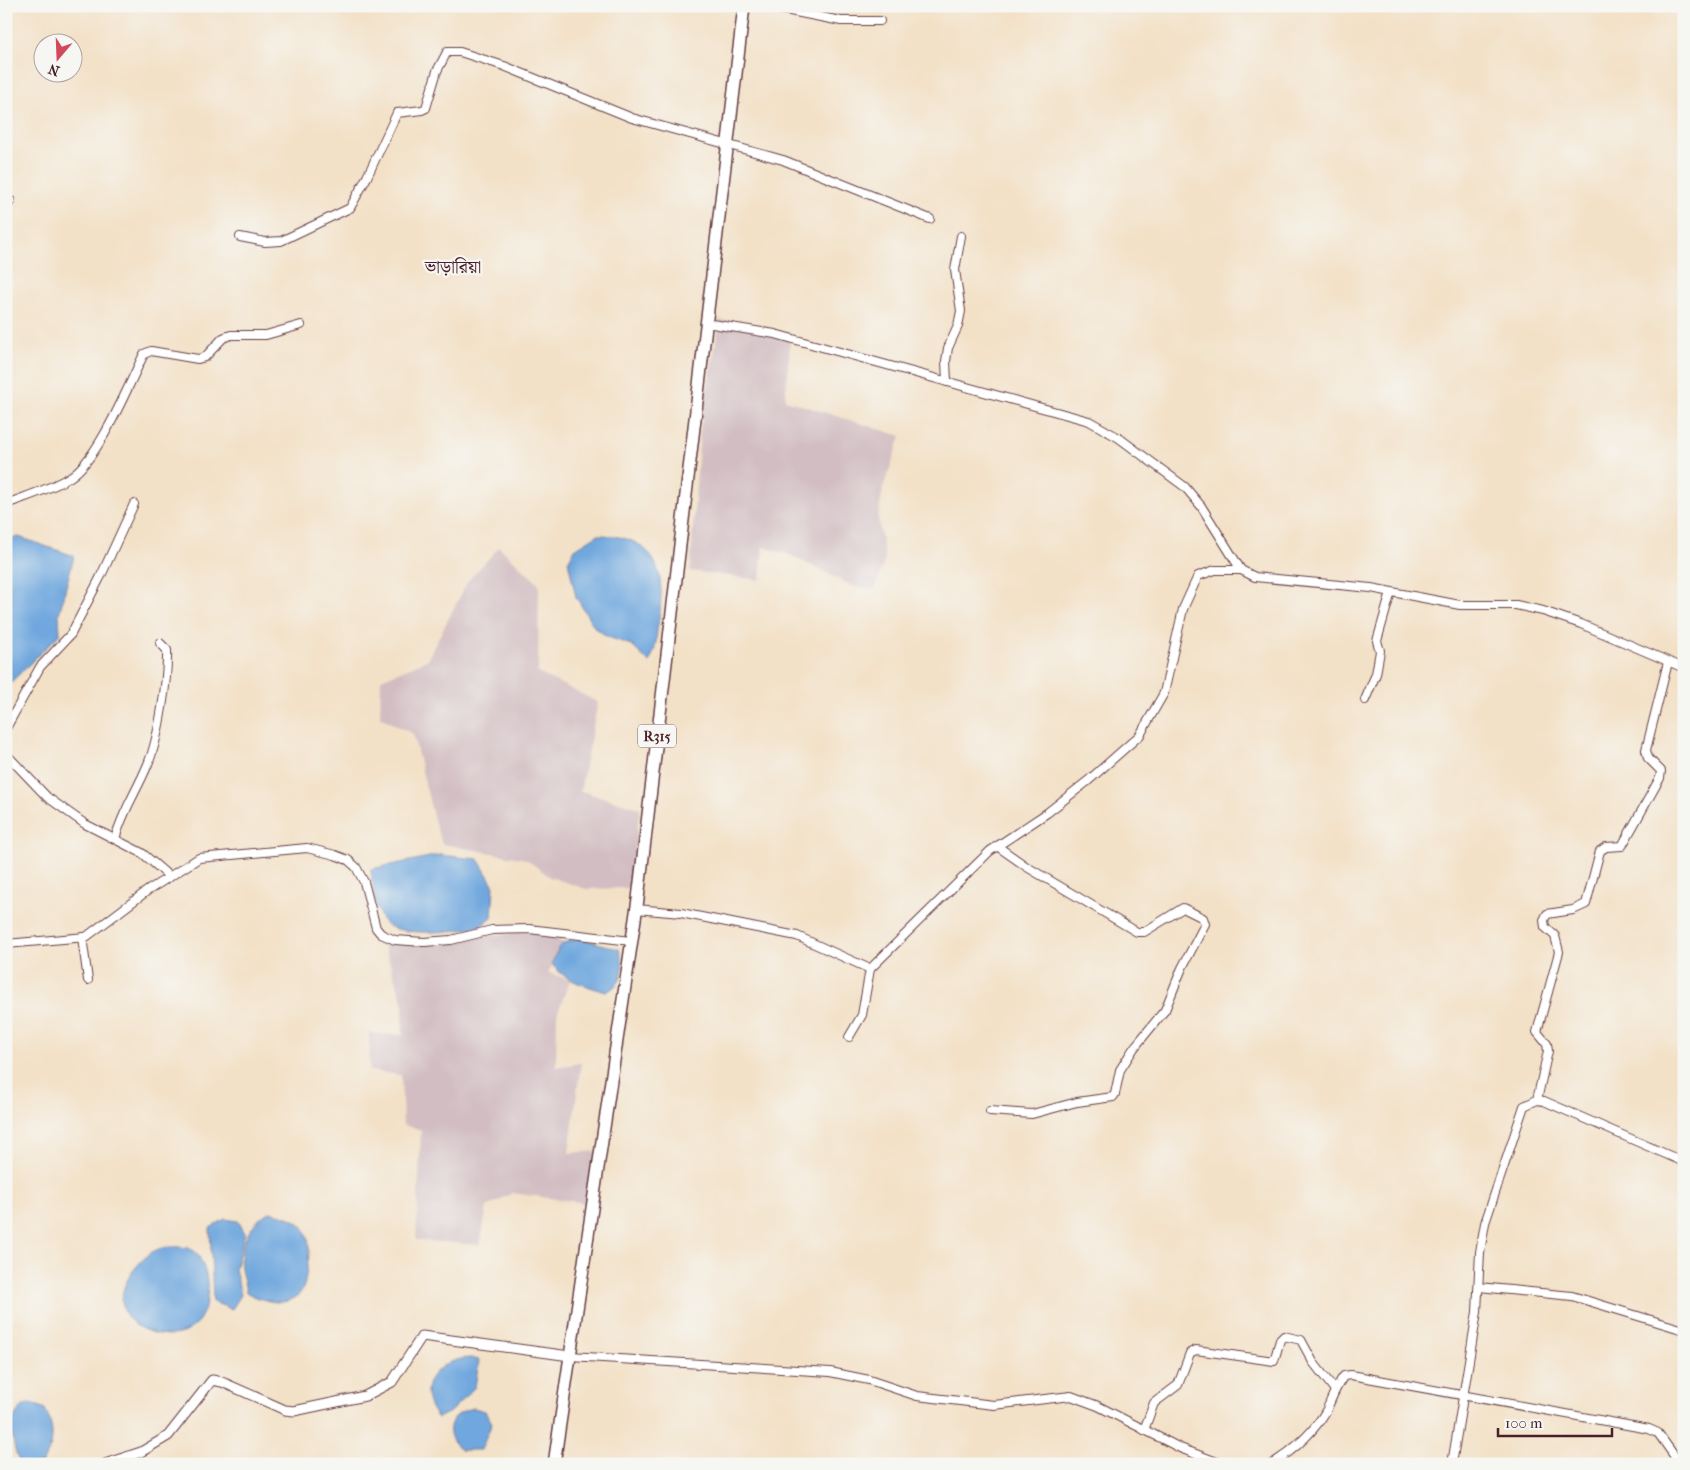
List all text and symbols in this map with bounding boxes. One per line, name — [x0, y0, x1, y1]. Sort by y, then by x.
north arrow — [32, 32, 82, 82]
text: N — [46, 60, 62, 80]
district label: ভাড়ারিয়া — [424, 257, 481, 278]
road number: R315 — [638, 724, 676, 748]
scale bar — [1498, 1405, 1611, 1437]
text: 100 m — [1505, 1414, 1543, 1432]

